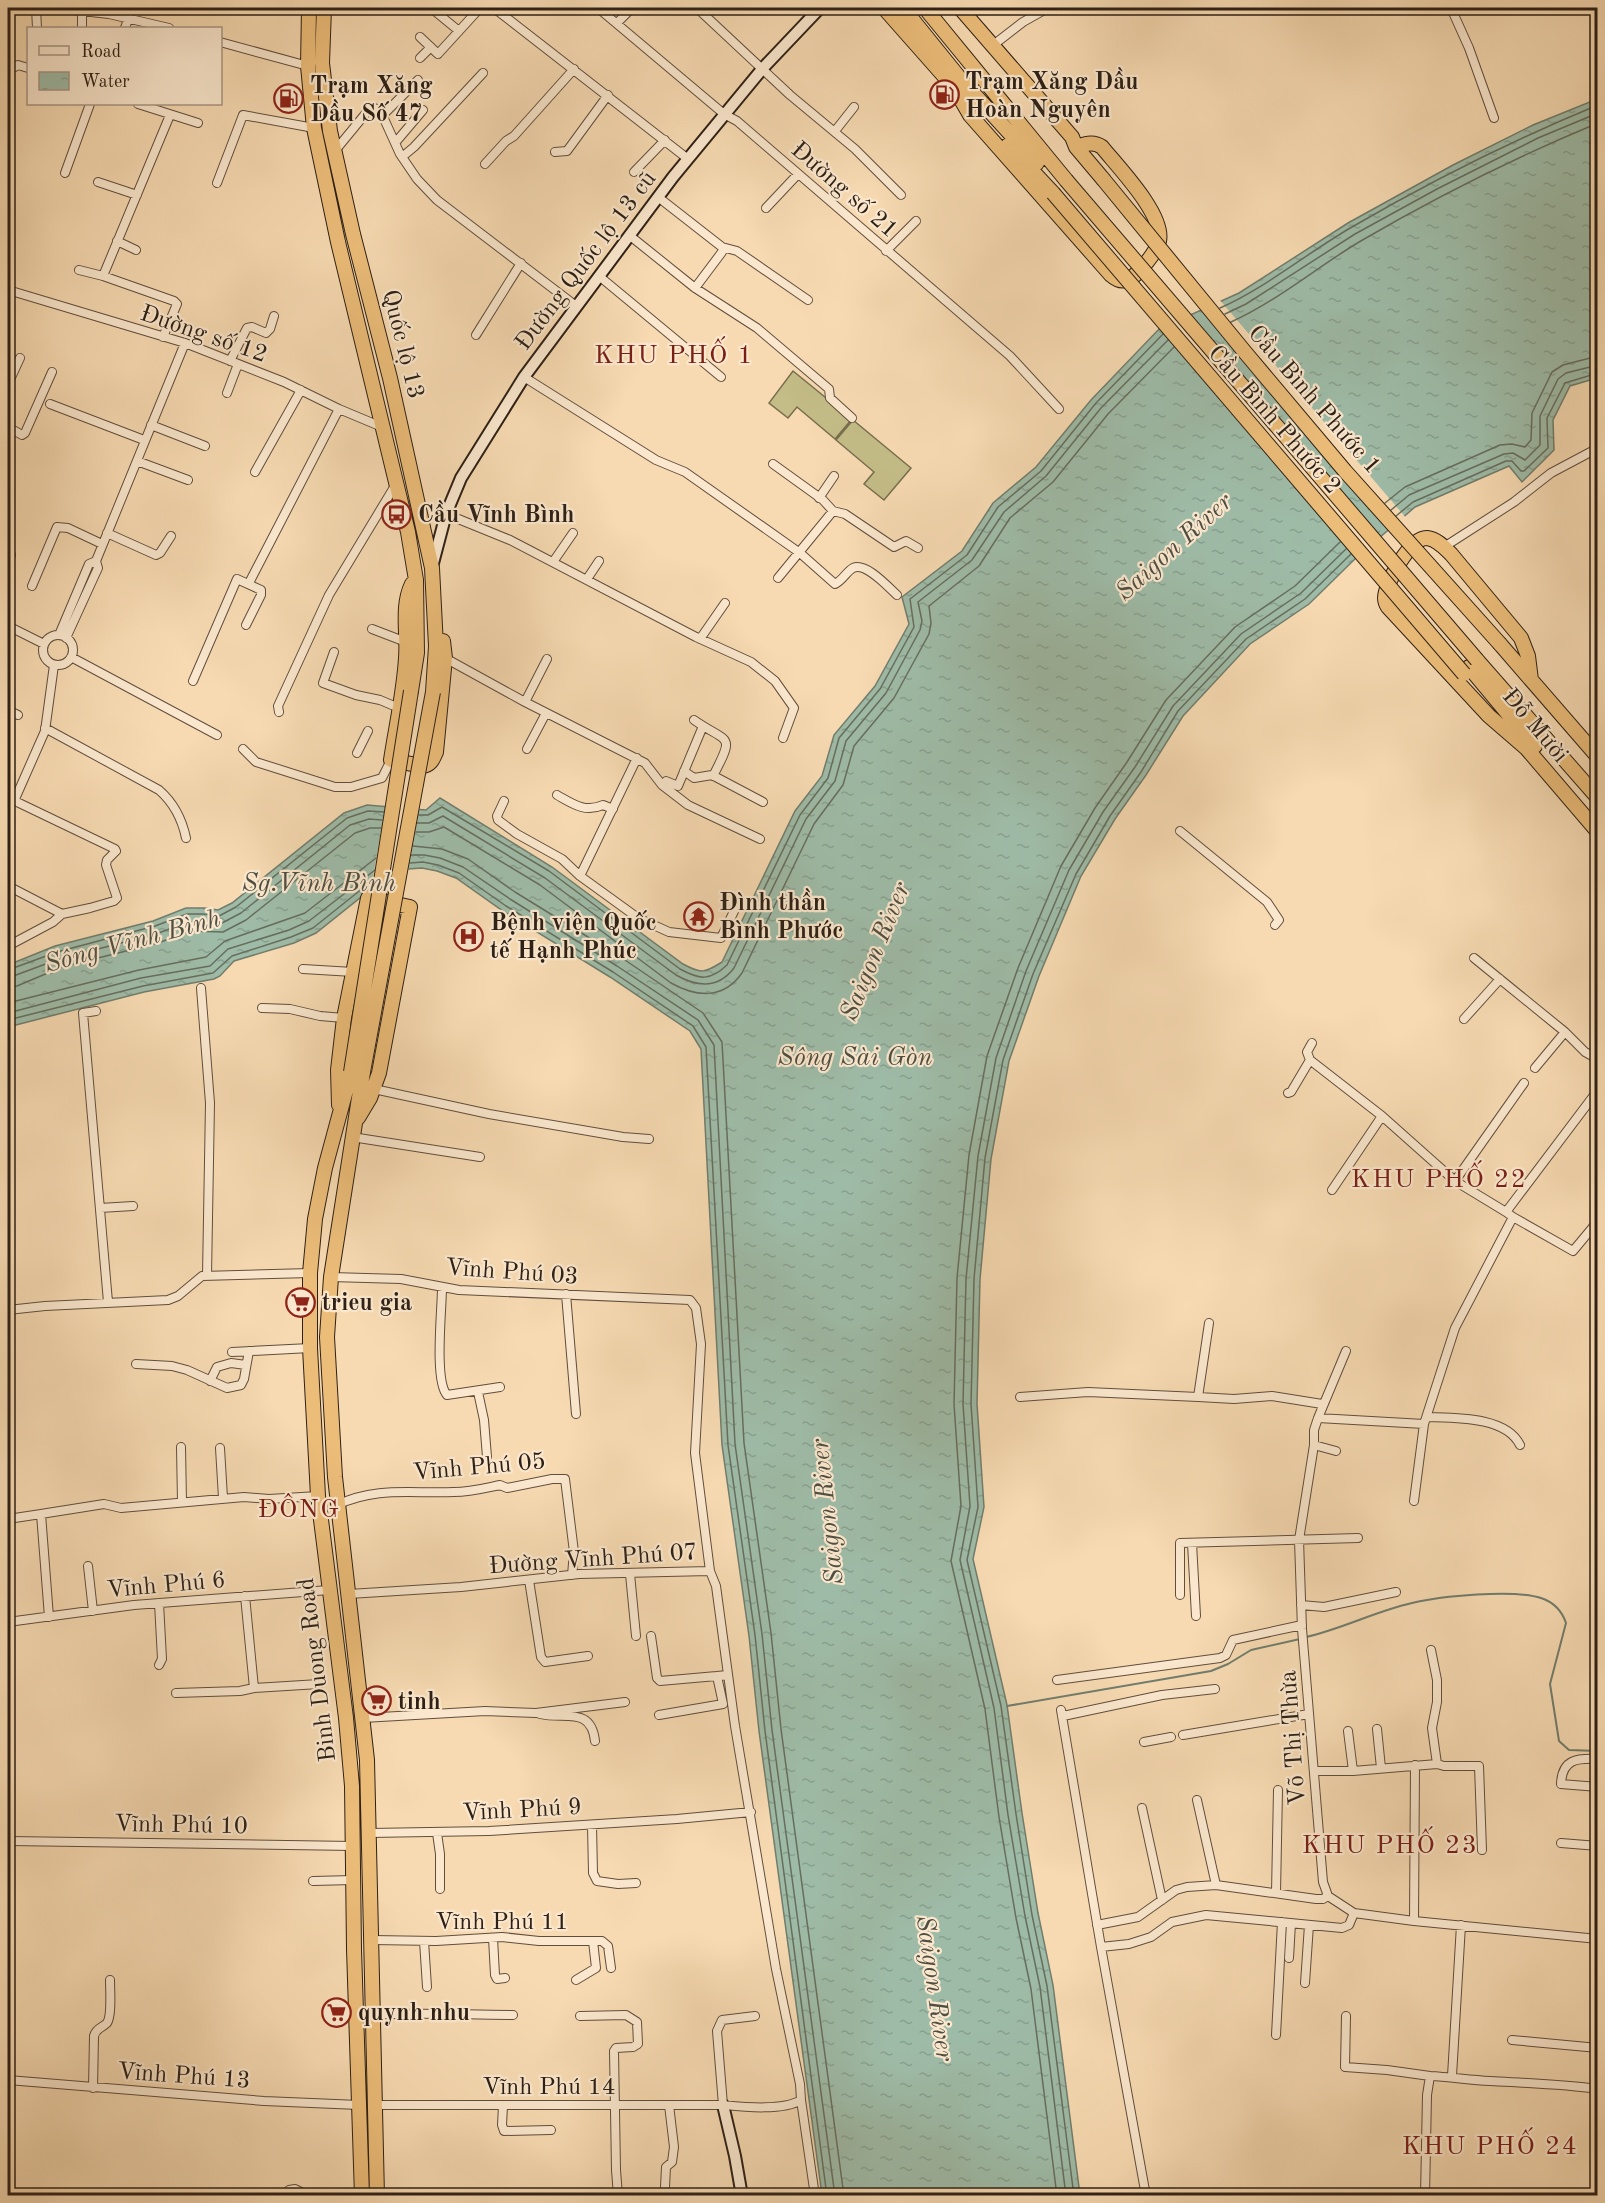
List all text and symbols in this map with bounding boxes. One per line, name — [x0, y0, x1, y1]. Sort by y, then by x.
legend — [27, 27, 222, 105]
text: Road — [81, 43, 121, 61]
place label: Trạm Xăng Dầu Hoàn Nguyên — [965, 67, 1139, 123]
text: Water — [81, 73, 130, 91]
place label: Trạm Xăng Dầu Số 47 — [310, 75, 433, 127]
fuel station icon: Trạm Xăng Dầu Hoàn Nguyên — [928, 79, 960, 111]
fuel station icon: Trạm Xăng Dầu Số 47 — [273, 83, 305, 115]
street label: Đường số 21 — [786, 137, 902, 243]
street label: Đường Quốc lộ 13 cũ — [511, 166, 662, 355]
street label: Quốc lộ 13 — [377, 287, 428, 402]
street label: Đường số 12 — [137, 301, 270, 368]
street label: Cầu Bình Phước 1 — [1243, 320, 1386, 479]
district label: KHU PHỐ 1 — [594, 336, 754, 369]
street label: Cầu Bình Phước 2 — [1203, 340, 1346, 499]
water label: Saigon River — [1111, 488, 1238, 606]
bus stop icon: Cầu Vĩnh Bình — [381, 498, 413, 530]
place label: Cầu Vĩnh Bình — [418, 500, 574, 528]
street label: Đỗ Mười — [1497, 683, 1574, 768]
water label: Sg.Vĩnh Bình — [242, 871, 396, 897]
water label: Saigon River — [836, 878, 916, 1025]
place label: Đình thần Bình Phước — [719, 888, 843, 944]
temple icon: Đình thần Bình Phước — [682, 900, 714, 932]
water label: Sông Vĩnh Bình — [42, 906, 223, 978]
place label: Bệnh viện Quốc tế Hạnh Phúc — [490, 910, 657, 964]
hospital icon: Bệnh viện Quốc tế Hạnh Phúc — [453, 920, 485, 952]
water label: Sông Sài Gòn — [778, 1045, 933, 1071]
district label: KHU PHỐ 22 — [1351, 1160, 1527, 1193]
street label: Vĩnh Phú 03 — [444, 1256, 579, 1290]
supermarket icon: trieu gia — [285, 1286, 317, 1318]
place label: trieu gia — [322, 1292, 412, 1316]
water label: Saigon River — [807, 1437, 849, 1586]
street label: Vĩnh Phú 05 — [412, 1450, 547, 1486]
district label: ĐÔNG — [258, 1493, 340, 1523]
street label: Đường Vĩnh Phú 07 — [488, 1541, 698, 1579]
street label: Vĩnh Phú 6 — [106, 1569, 227, 1603]
street label: Binh Duong Road — [295, 1576, 341, 1763]
street label: Võ Thị Thừa — [1277, 1669, 1311, 1806]
supermarket icon: tinh — [361, 1685, 393, 1717]
place label: tinh — [398, 1691, 441, 1715]
street label: Vĩnh Phú 9 — [462, 1796, 582, 1826]
street label: Vĩnh Phú 10 — [114, 1813, 248, 1839]
district label: KHU PHỐ 23 — [1302, 1826, 1478, 1859]
street label: Vĩnh Phú 11 — [435, 1911, 569, 1935]
water label: Saigon River — [911, 1914, 957, 2064]
supermarket icon: quynh nhu — [321, 1996, 353, 2028]
place label: quynh nhu — [358, 2002, 470, 2026]
street label: Vĩnh Phú 13 — [116, 2060, 251, 2094]
street label: Vĩnh Phú 14 — [482, 2076, 616, 2100]
district label: KHU PHỐ 24 — [1402, 2127, 1578, 2160]

